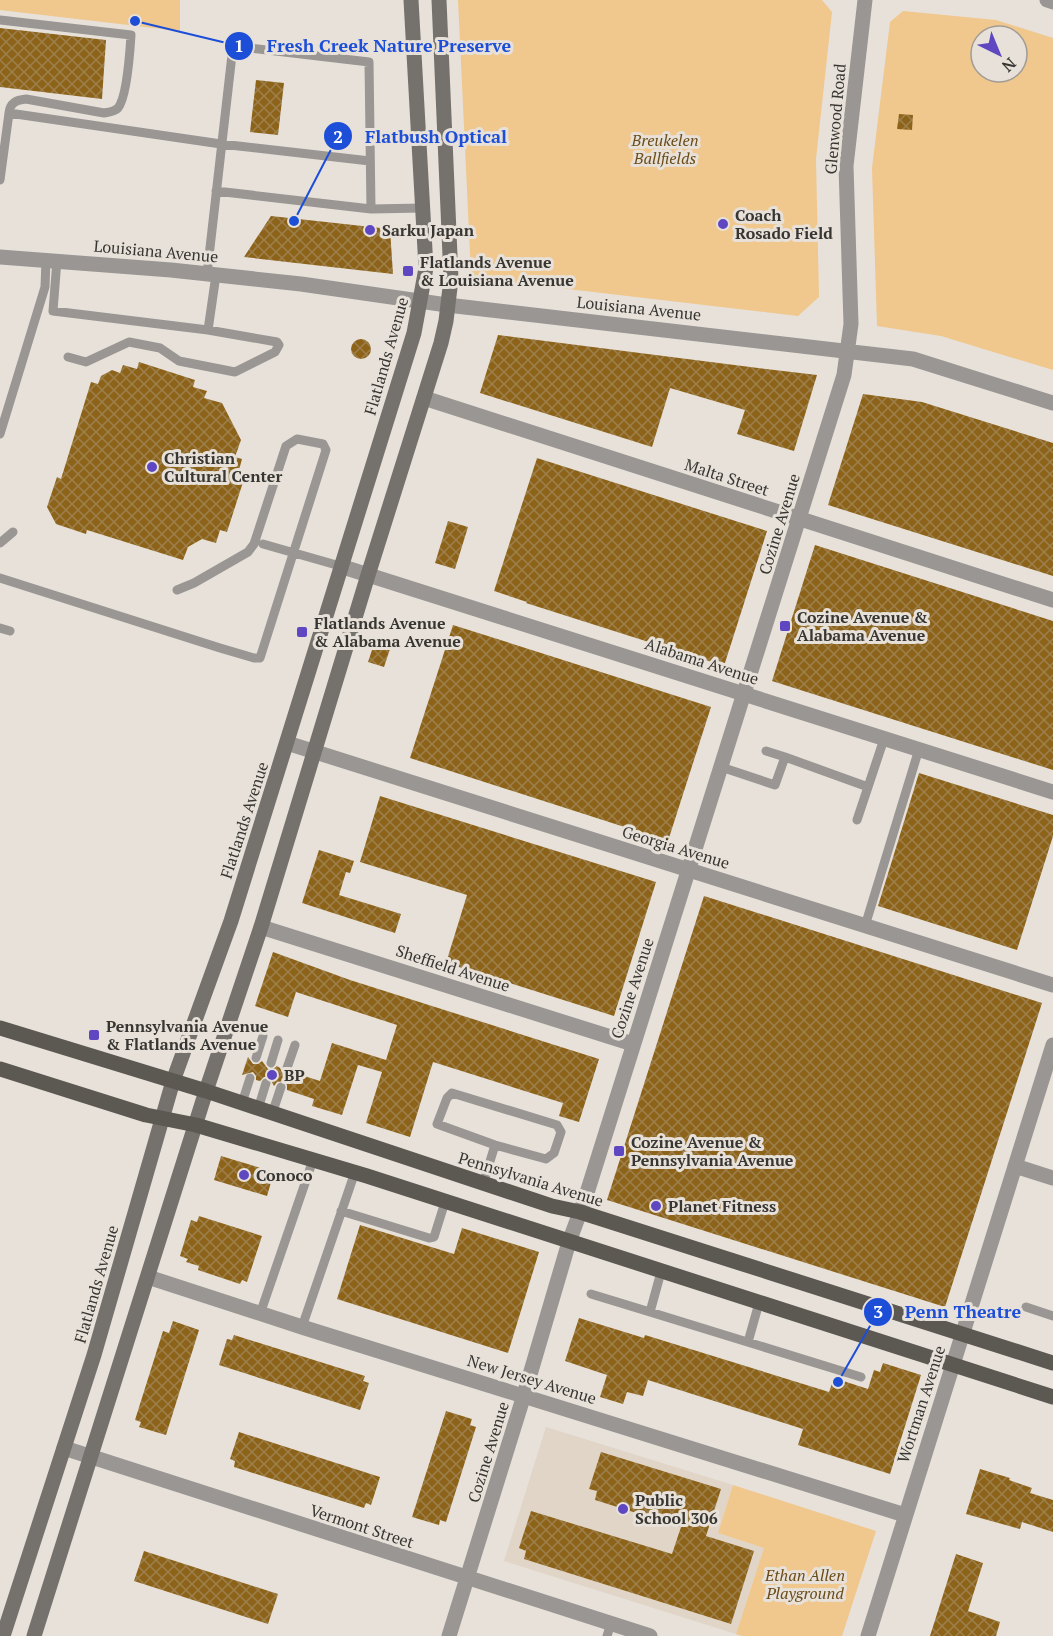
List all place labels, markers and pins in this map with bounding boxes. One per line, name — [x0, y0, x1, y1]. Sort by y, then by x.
callout: Fresh Creek Nature Preserve — [224, 28, 523, 64]
callout: Flatbush Optical — [323, 118, 519, 154]
place label: Coach Rosado Field — [735, 204, 833, 244]
marker: Coach Rosado Field — [716, 217, 730, 231]
place label: Sarku Japan — [382, 219, 475, 241]
marker: Sarku Japan — [363, 223, 377, 237]
place label: Flatlands Avenue & Louisiana Avenue — [420, 251, 574, 291]
marker: Flatlands Avenue & Louisiana Avenue — [401, 264, 415, 278]
place label: Christian Cultural Center — [164, 447, 282, 487]
marker: Christian Cultural Center — [145, 460, 159, 474]
place label: Cozine Avenue & Alabama Avenue — [797, 606, 928, 646]
place label: Flatlands Avenue & Alabama Avenue — [314, 612, 461, 652]
marker: Cozine Avenue & Alabama Avenue — [778, 619, 792, 633]
marker: Flatlands Avenue & Alabama Avenue — [295, 625, 309, 639]
place label: Pennsylvania Avenue & Flatlands Avenue — [106, 1015, 269, 1055]
marker: Pennsylvania Avenue & Flatlands Avenue — [87, 1028, 101, 1042]
place label: BP — [284, 1064, 305, 1086]
marker: BP — [265, 1068, 279, 1082]
place label: Cozine Avenue & Pennsylvania Avenue — [631, 1131, 794, 1171]
marker: Cozine Avenue & Pennsylvania Avenue — [612, 1144, 626, 1158]
place label: Conoco — [256, 1164, 313, 1186]
marker: Conoco — [237, 1168, 251, 1182]
place label: Planet Fitness — [668, 1195, 776, 1217]
marker: Planet Fitness — [649, 1199, 663, 1213]
callout: Penn Theatre — [863, 1294, 1033, 1330]
place label: Public School 306 — [635, 1489, 718, 1529]
marker: Public School 306 — [616, 1502, 630, 1516]

